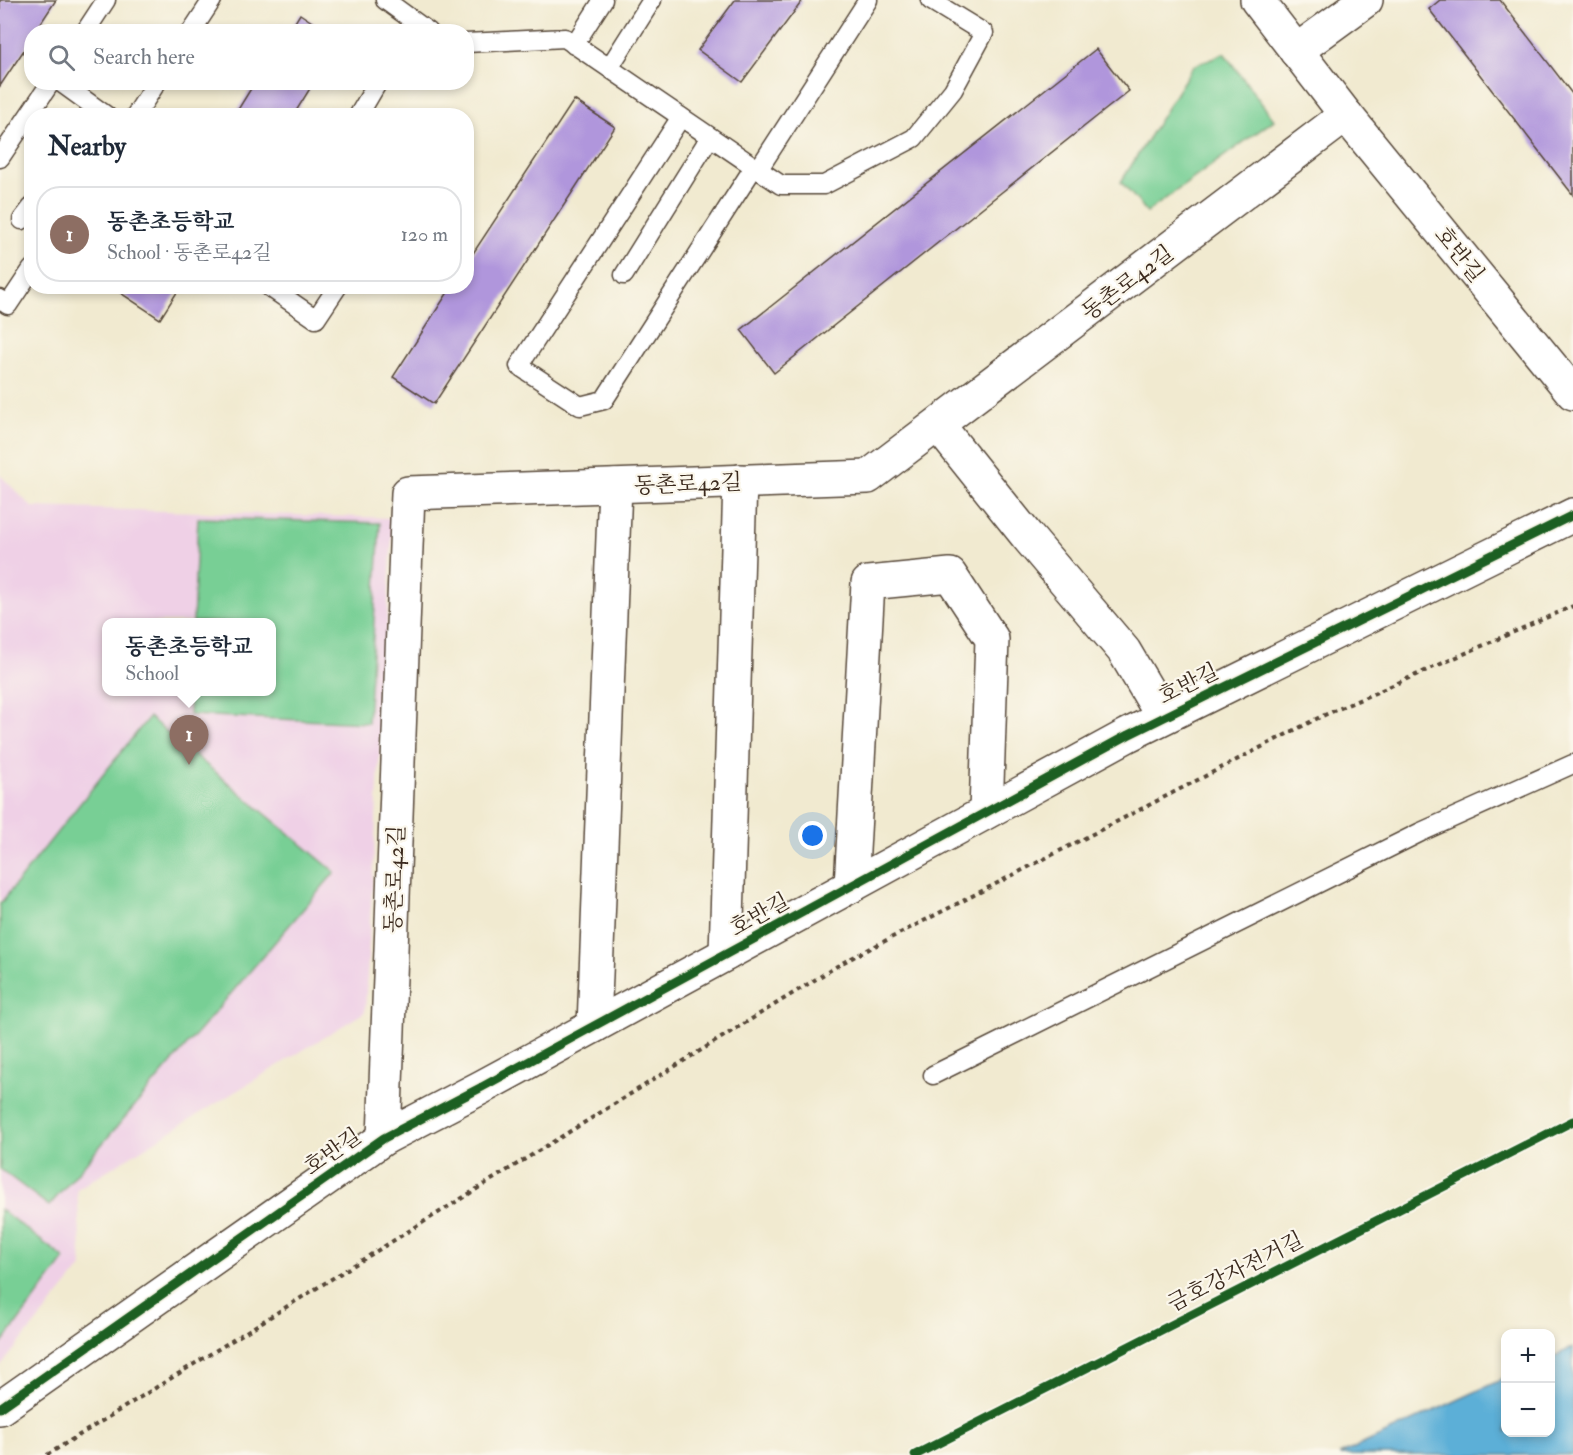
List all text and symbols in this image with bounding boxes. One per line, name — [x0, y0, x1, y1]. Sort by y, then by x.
search box — [24, 24, 474, 90]
icon: search — [45, 41, 78, 74]
text: Search here — [93, 43, 195, 71]
text: Nearby — [48, 131, 126, 163]
text: 동촌초등학교 — [107, 208, 235, 236]
street label: 호반길 — [1428, 221, 1490, 288]
text: 1 — [66, 222, 73, 247]
text: 120 m — [401, 222, 448, 247]
street label: 동촌로42길 — [1076, 239, 1179, 326]
text: School · 동촌로42길 — [107, 240, 272, 265]
street label: 동촌로42길 — [634, 468, 743, 500]
popup — [102, 618, 276, 696]
text: 동촌초등학교 — [125, 633, 253, 661]
street label: 호반길 — [1154, 657, 1223, 710]
text: School — [125, 661, 179, 686]
pin: 1 — [170, 716, 208, 765]
your location — [798, 821, 827, 850]
street label: 동촌로42길 — [379, 825, 411, 934]
street label: 호반길 — [725, 887, 794, 943]
street label: 호반길 — [298, 1122, 367, 1182]
street label: 금호강자전거길 — [1163, 1226, 1308, 1318]
map controls — [1501, 1329, 1555, 1437]
button: + — [1501, 1329, 1555, 1383]
button: − — [1501, 1383, 1555, 1437]

